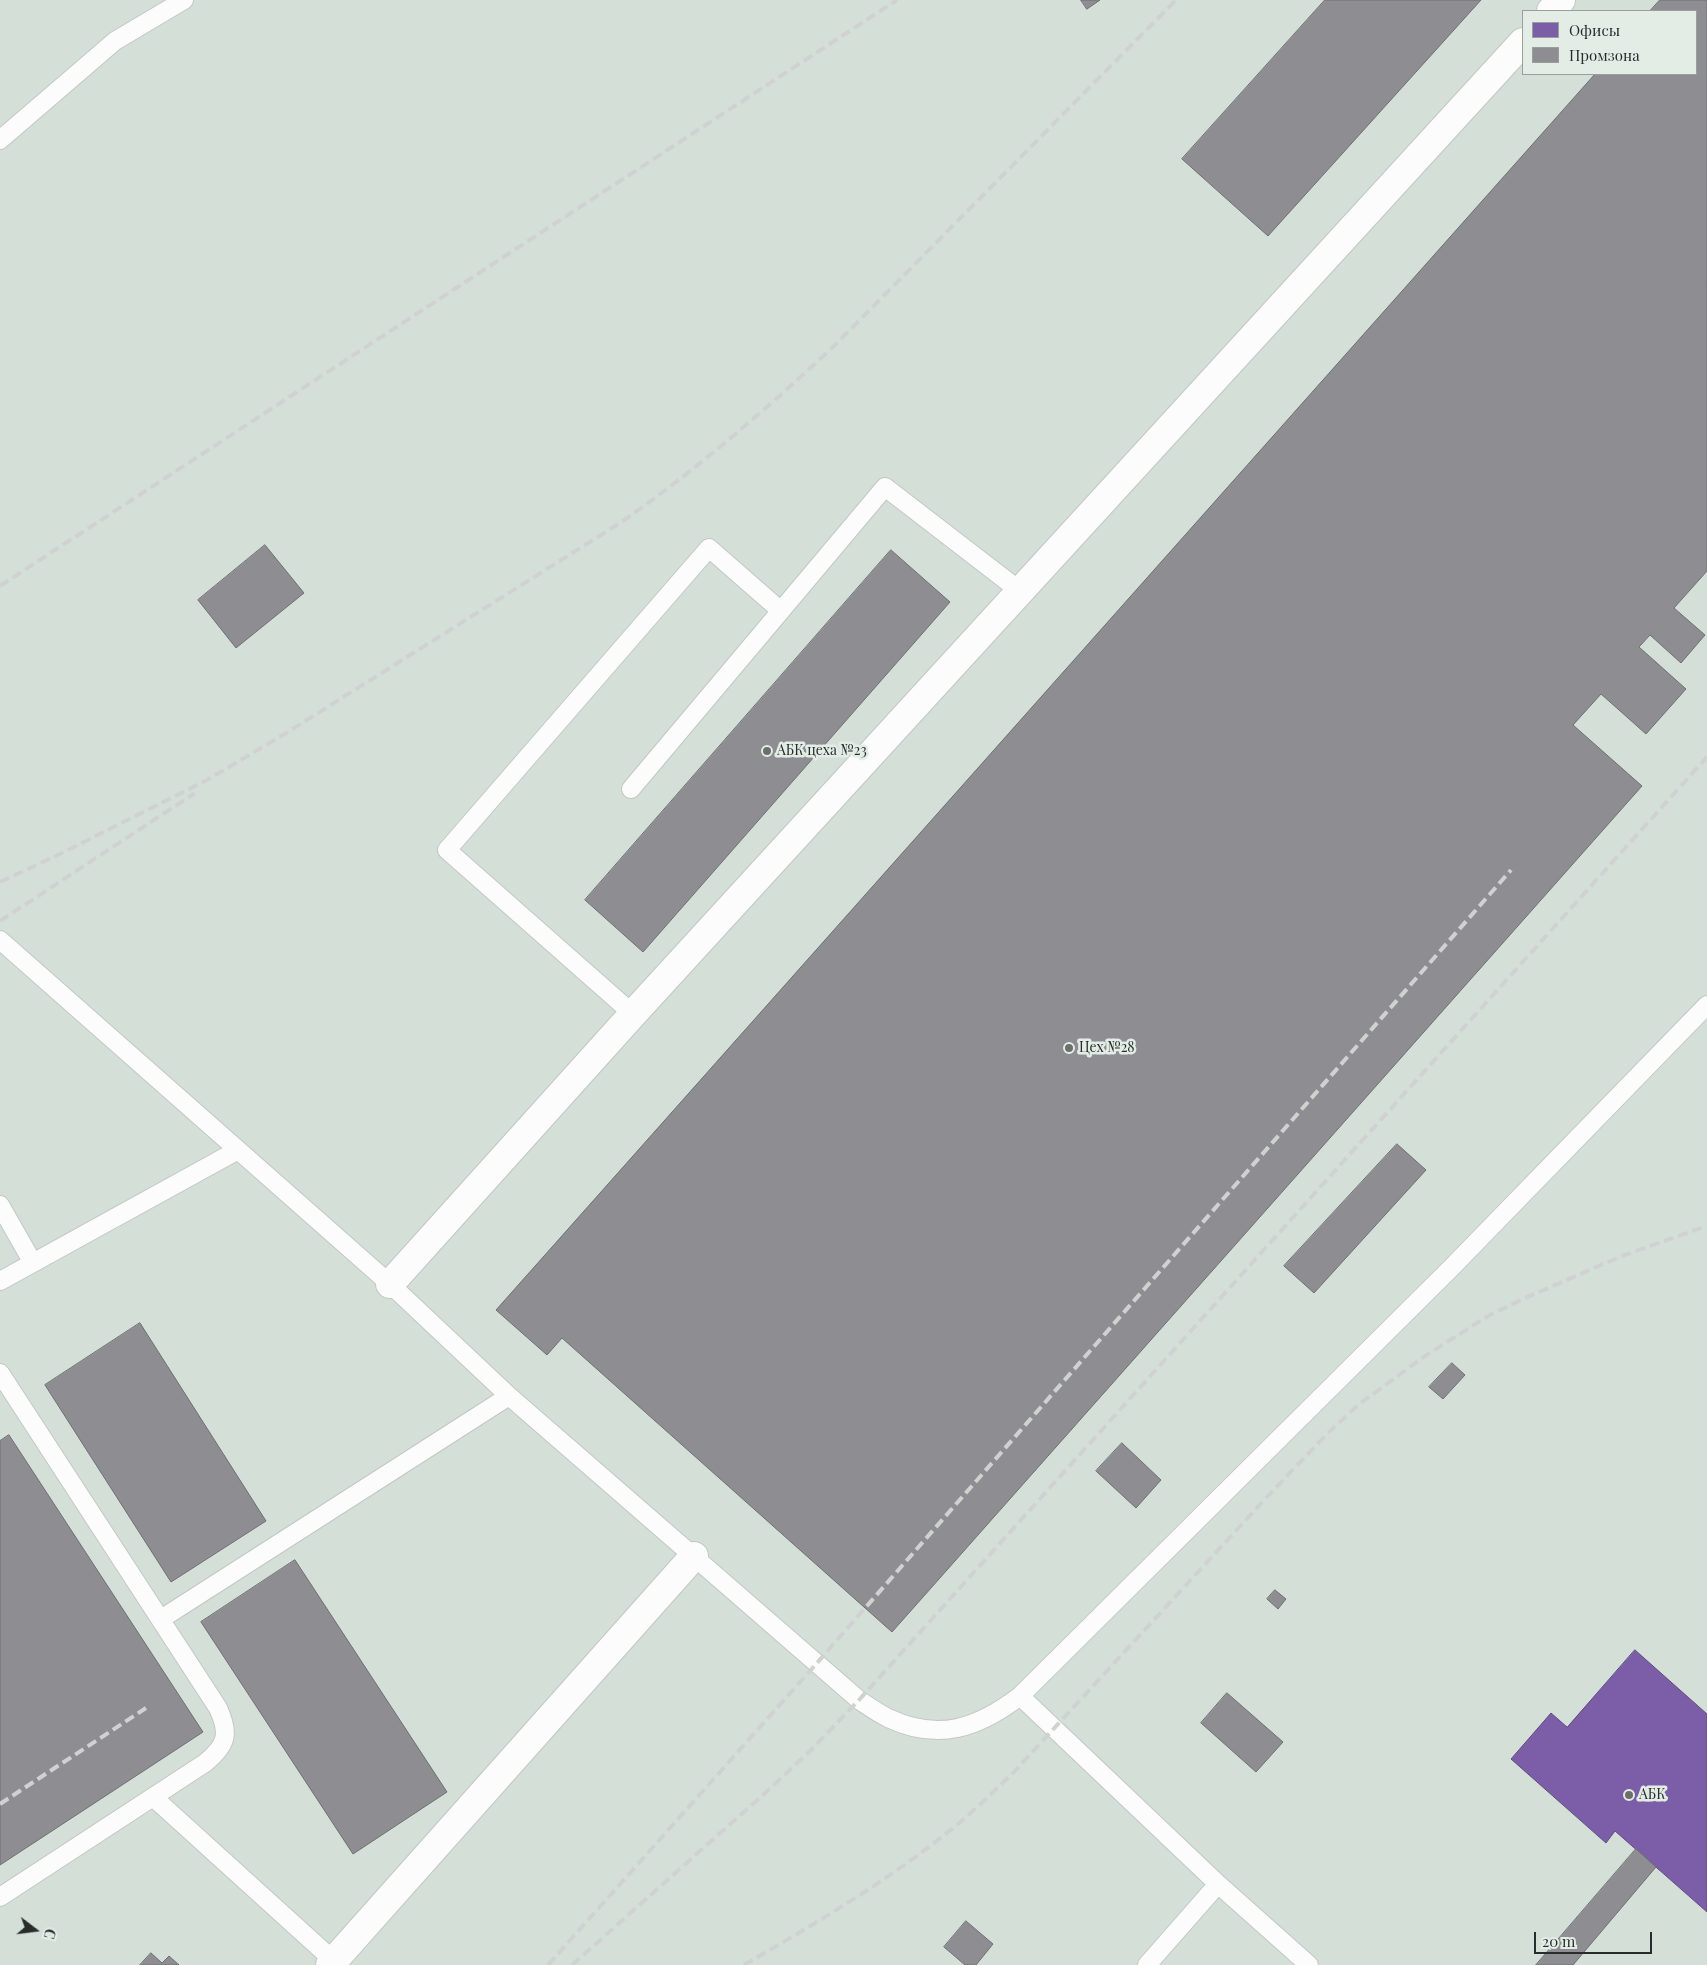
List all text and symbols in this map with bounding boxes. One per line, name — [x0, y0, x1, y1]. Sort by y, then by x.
legend — [1522, 10, 1697, 75]
text: Офисы — [1569, 20, 1620, 40]
text: Промзона — [1569, 45, 1640, 65]
place label: АБК цеха №23 — [777, 743, 867, 759]
marker: АБК цеха №23 — [761, 745, 773, 757]
place label: Цех №28 — [1079, 1040, 1135, 1056]
marker: Цех №28 — [1063, 1042, 1075, 1054]
place label: АБК — [1639, 1787, 1666, 1803]
marker: АБК — [1623, 1789, 1635, 1801]
north arrow — [10, 1905, 60, 1955]
scale bar — [1537, 1922, 1654, 1954]
text: С — [40, 1927, 60, 1941]
text: 20 m — [1542, 1931, 1575, 1951]

